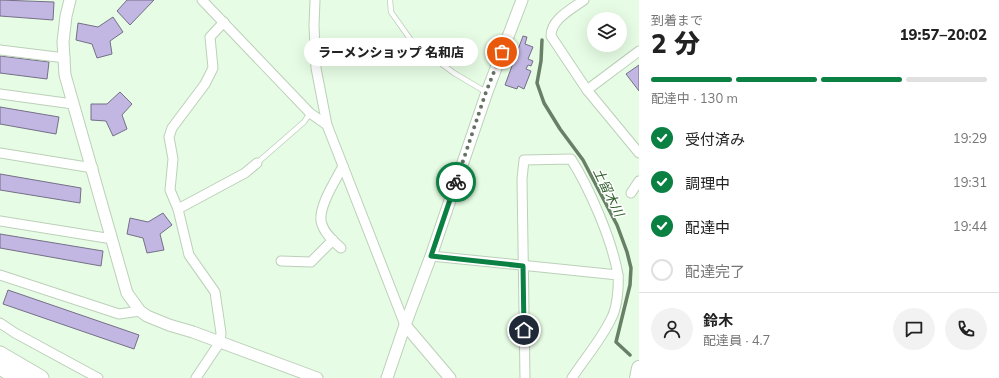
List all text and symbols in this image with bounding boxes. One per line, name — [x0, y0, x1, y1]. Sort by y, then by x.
map controls — [587, 12, 627, 52]
button: layers — [587, 12, 627, 52]
text: 到着まで — [651, 12, 703, 28]
text: 19:57–20:02 — [900, 25, 987, 44]
text: 2 分 — [651, 27, 700, 60]
pin — [485, 35, 519, 69]
callout: ラーメンショップ 名和店 — [304, 38, 478, 66]
icon: bag — [491, 41, 513, 63]
text: ラーメンショップ 名和店 — [318, 44, 464, 60]
text: 配達中 · 130 m — [651, 90, 738, 106]
icon: check — [651, 127, 673, 149]
text: 受付済み — [685, 130, 745, 149]
text: 19:29 — [953, 130, 987, 146]
courier — [436, 162, 476, 202]
water label: 土留木川 — [590, 165, 628, 221]
icon: bike — [445, 171, 467, 193]
icon: check — [651, 171, 673, 193]
text: 調理中 — [685, 174, 730, 193]
text: 19:31 — [953, 174, 987, 190]
icon: check — [651, 215, 673, 237]
text: 配達中 — [685, 218, 730, 237]
text: 19:44 — [953, 218, 987, 234]
text: 配達完了 — [685, 262, 745, 281]
button: person — [651, 308, 693, 350]
button: chat — [893, 308, 935, 350]
button: phone — [945, 308, 987, 350]
text: 鈴木 — [703, 311, 733, 330]
pin — [507, 313, 541, 347]
icon: home — [513, 319, 535, 341]
text: 配達員 · 4.7 — [703, 332, 770, 348]

